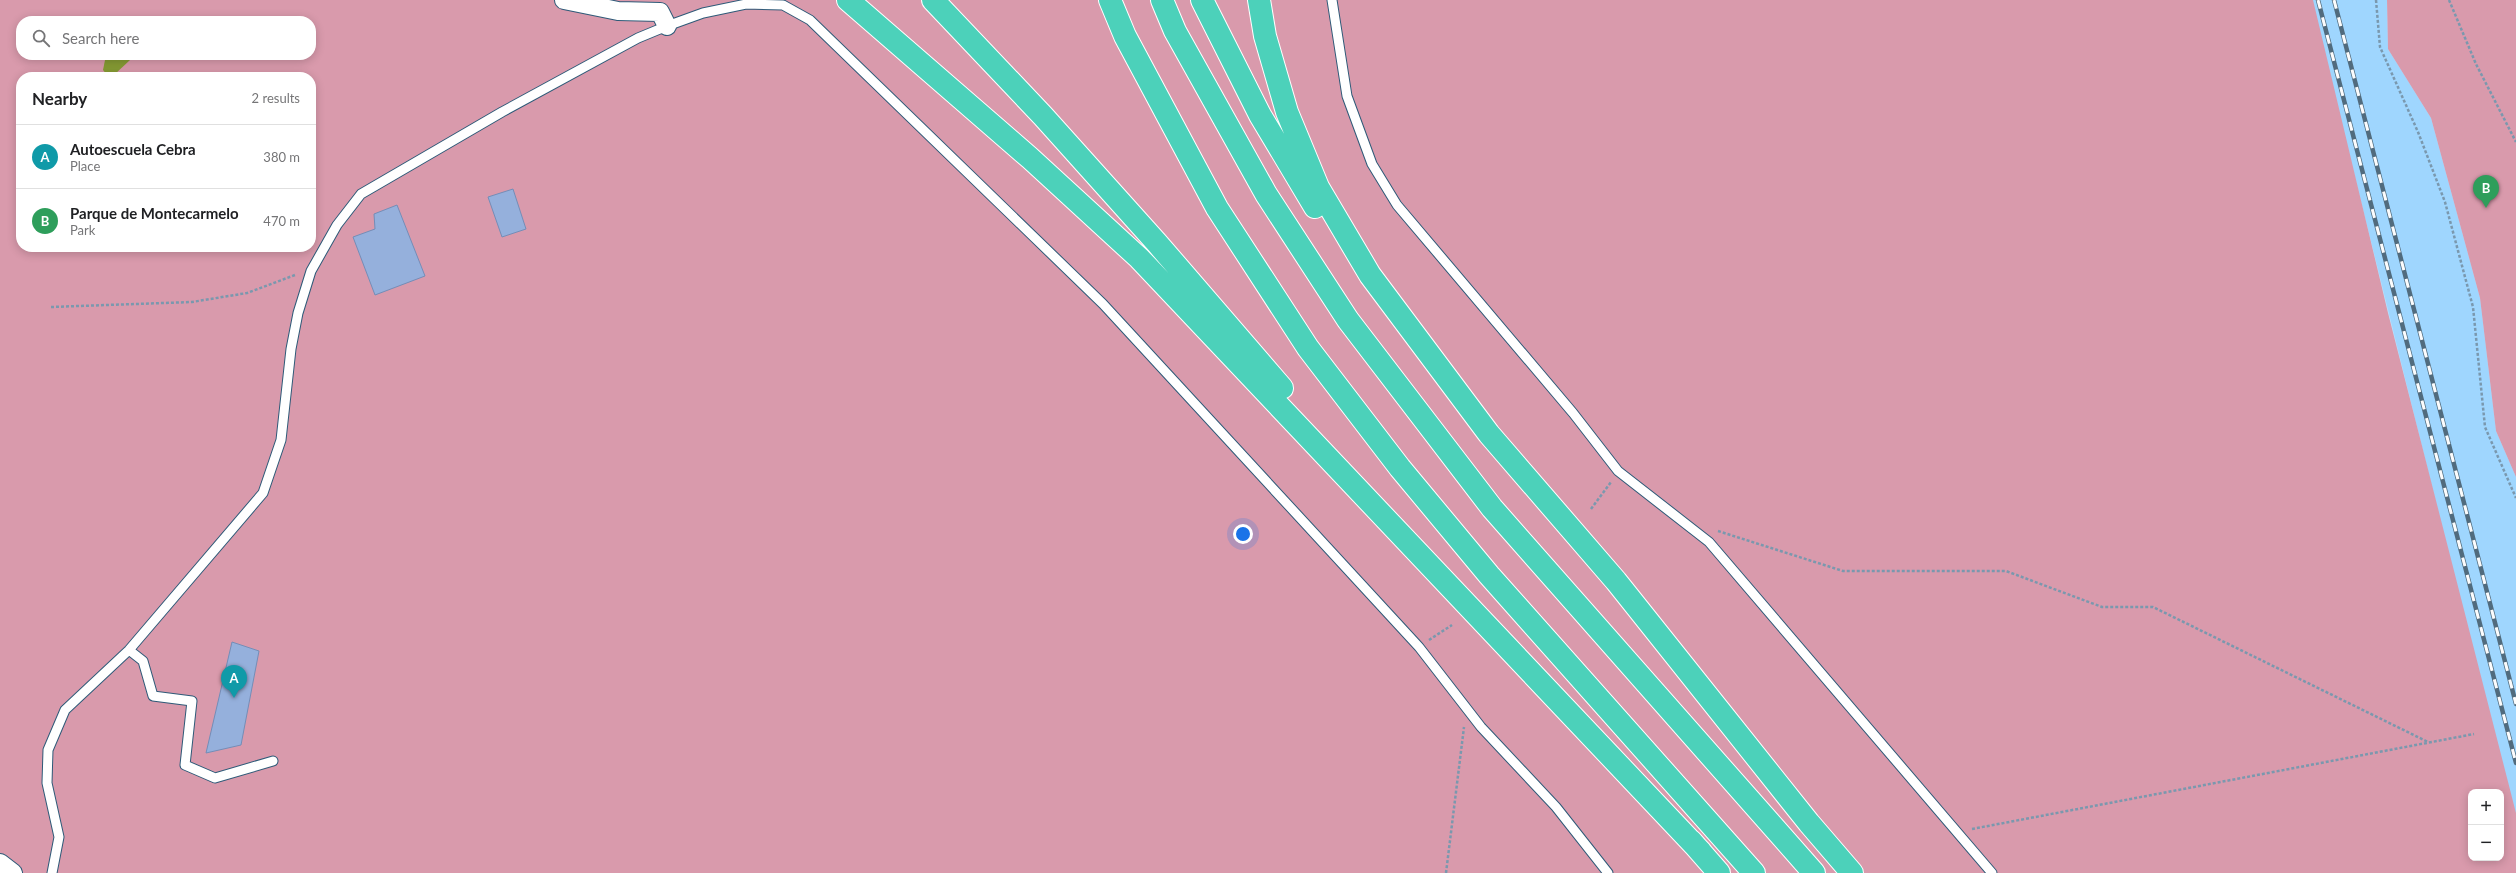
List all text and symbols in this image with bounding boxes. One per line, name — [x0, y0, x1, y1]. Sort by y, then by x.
search box — [16, 16, 316, 60]
icon: search — [30, 27, 52, 49]
text: Search here — [62, 29, 139, 47]
text: Nearby — [32, 88, 87, 109]
text: 2 results — [252, 90, 300, 106]
text: Autoescuela Cebra — [70, 140, 196, 158]
text: A — [40, 149, 50, 165]
text: 380 m — [263, 149, 300, 165]
text: Place — [70, 158, 100, 174]
pin: B — [2473, 175, 2499, 208]
text: Parque de Montecarmelo — [70, 204, 239, 222]
text: B — [41, 213, 49, 229]
text: 470 m — [263, 213, 300, 229]
text: Park — [70, 222, 95, 238]
your location — [1233, 524, 1253, 544]
pin: A — [221, 665, 247, 698]
map controls — [2468, 789, 2504, 861]
button: + — [2468, 789, 2504, 825]
button: − — [2468, 825, 2504, 861]

